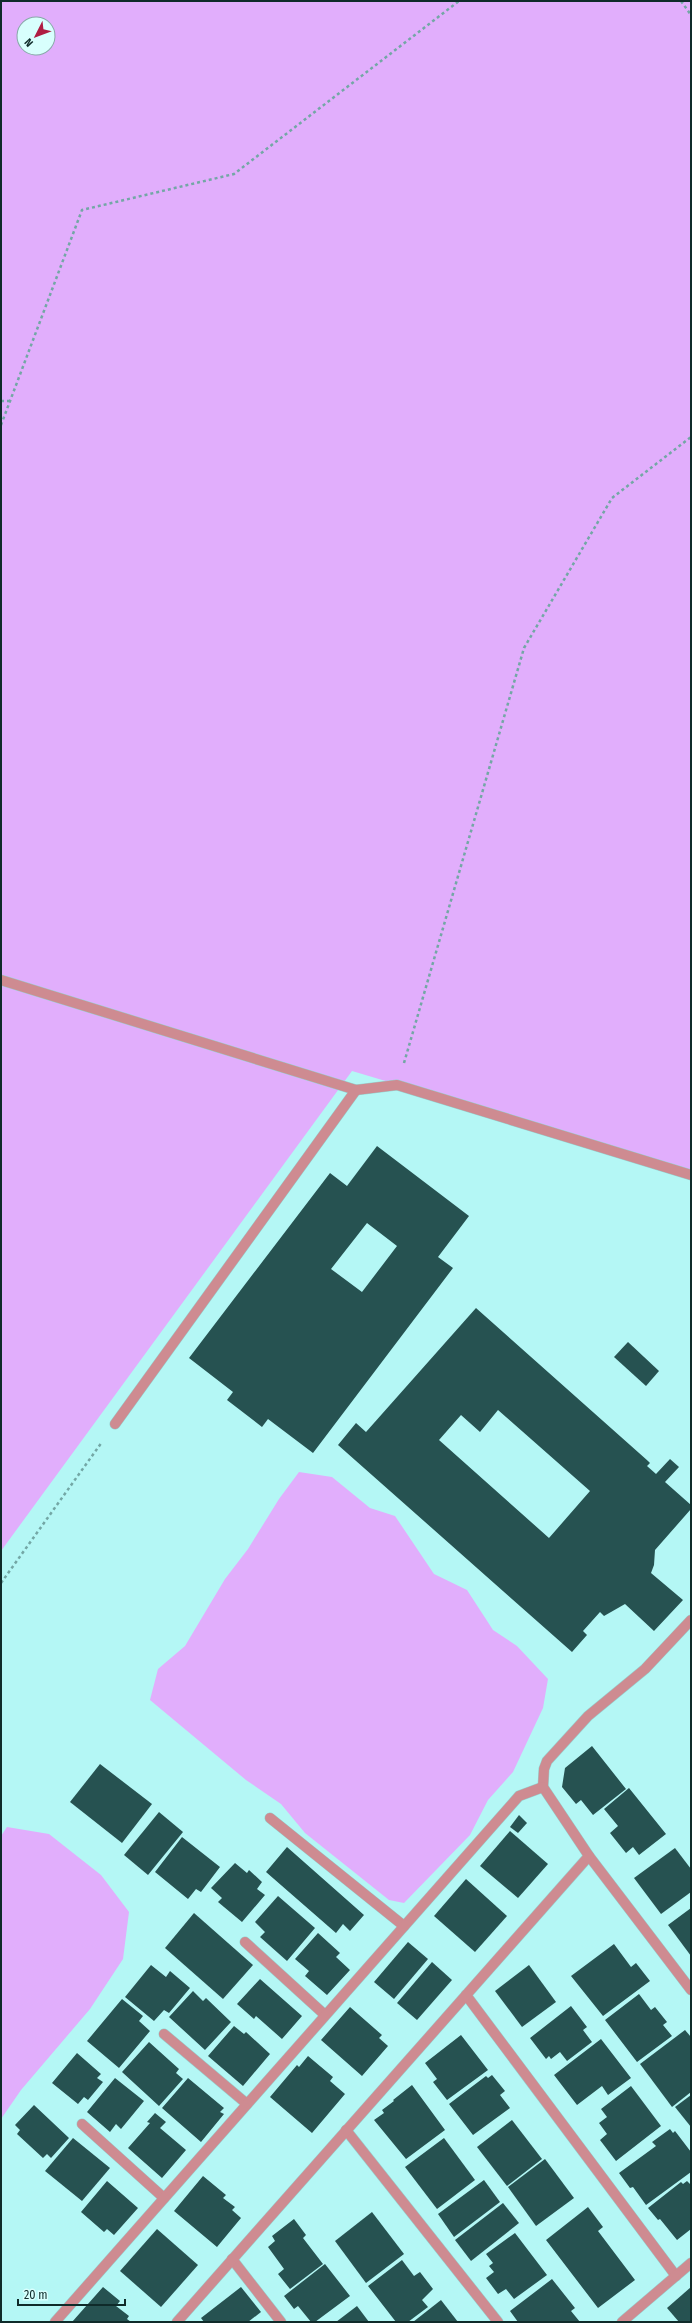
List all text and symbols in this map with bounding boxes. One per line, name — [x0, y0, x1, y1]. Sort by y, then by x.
north arrow — [16, 16, 56, 56]
text: N — [22, 36, 36, 49]
scale bar — [18, 2281, 125, 2307]
text: 20 m — [24, 2288, 48, 2302]

